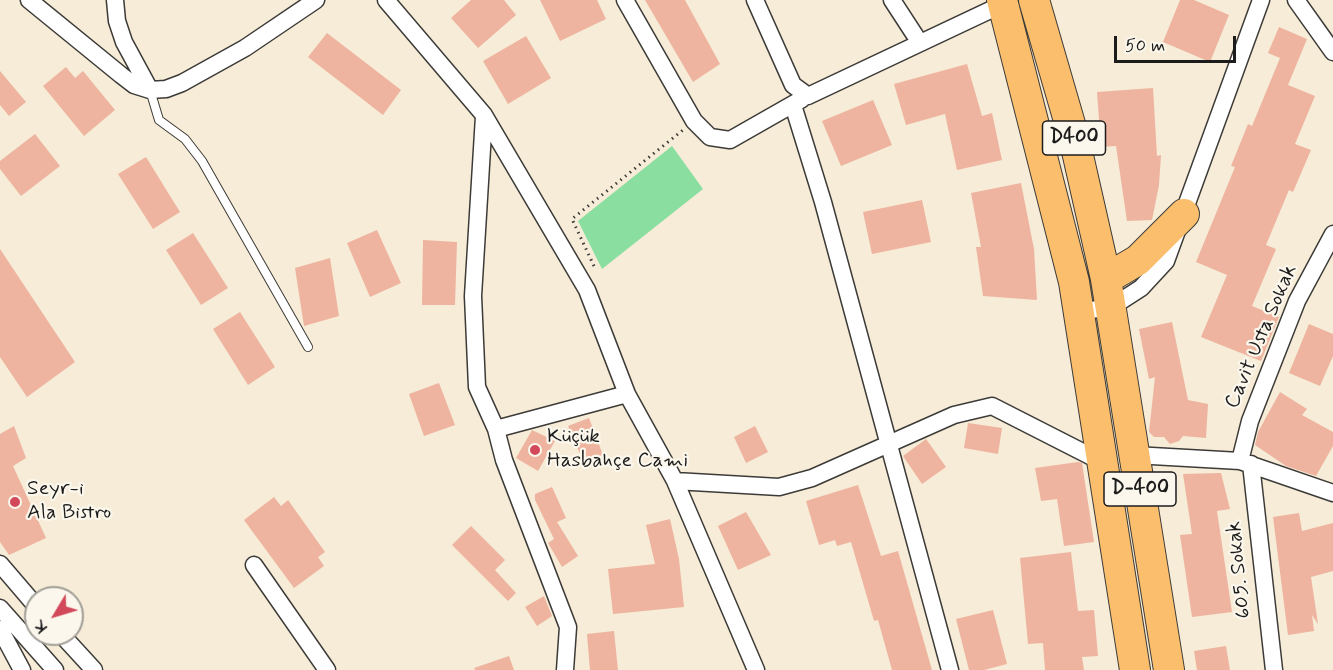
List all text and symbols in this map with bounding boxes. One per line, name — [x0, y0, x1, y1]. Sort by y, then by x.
scale bar — [1117, 24, 1238, 62]
text: 50 m — [1125, 34, 1165, 58]
road number: D400 — [1042, 121, 1106, 155]
street label: Cavit Usta Sokak — [1220, 261, 1304, 413]
place label: Küçük Hasbahçe Cami — [547, 425, 688, 475]
marker: Küçük Hasbahçe Cami — [528, 443, 542, 457]
road number: D-400 — [1104, 472, 1176, 506]
place label: Seyr-i Ala Bistro — [27, 477, 111, 527]
marker: Seyr-i Ala Bistro — [8, 495, 22, 509]
street label: 605. Sokak — [1222, 520, 1258, 620]
north arrow — [24, 586, 84, 646]
text: K — [29, 615, 53, 637]

